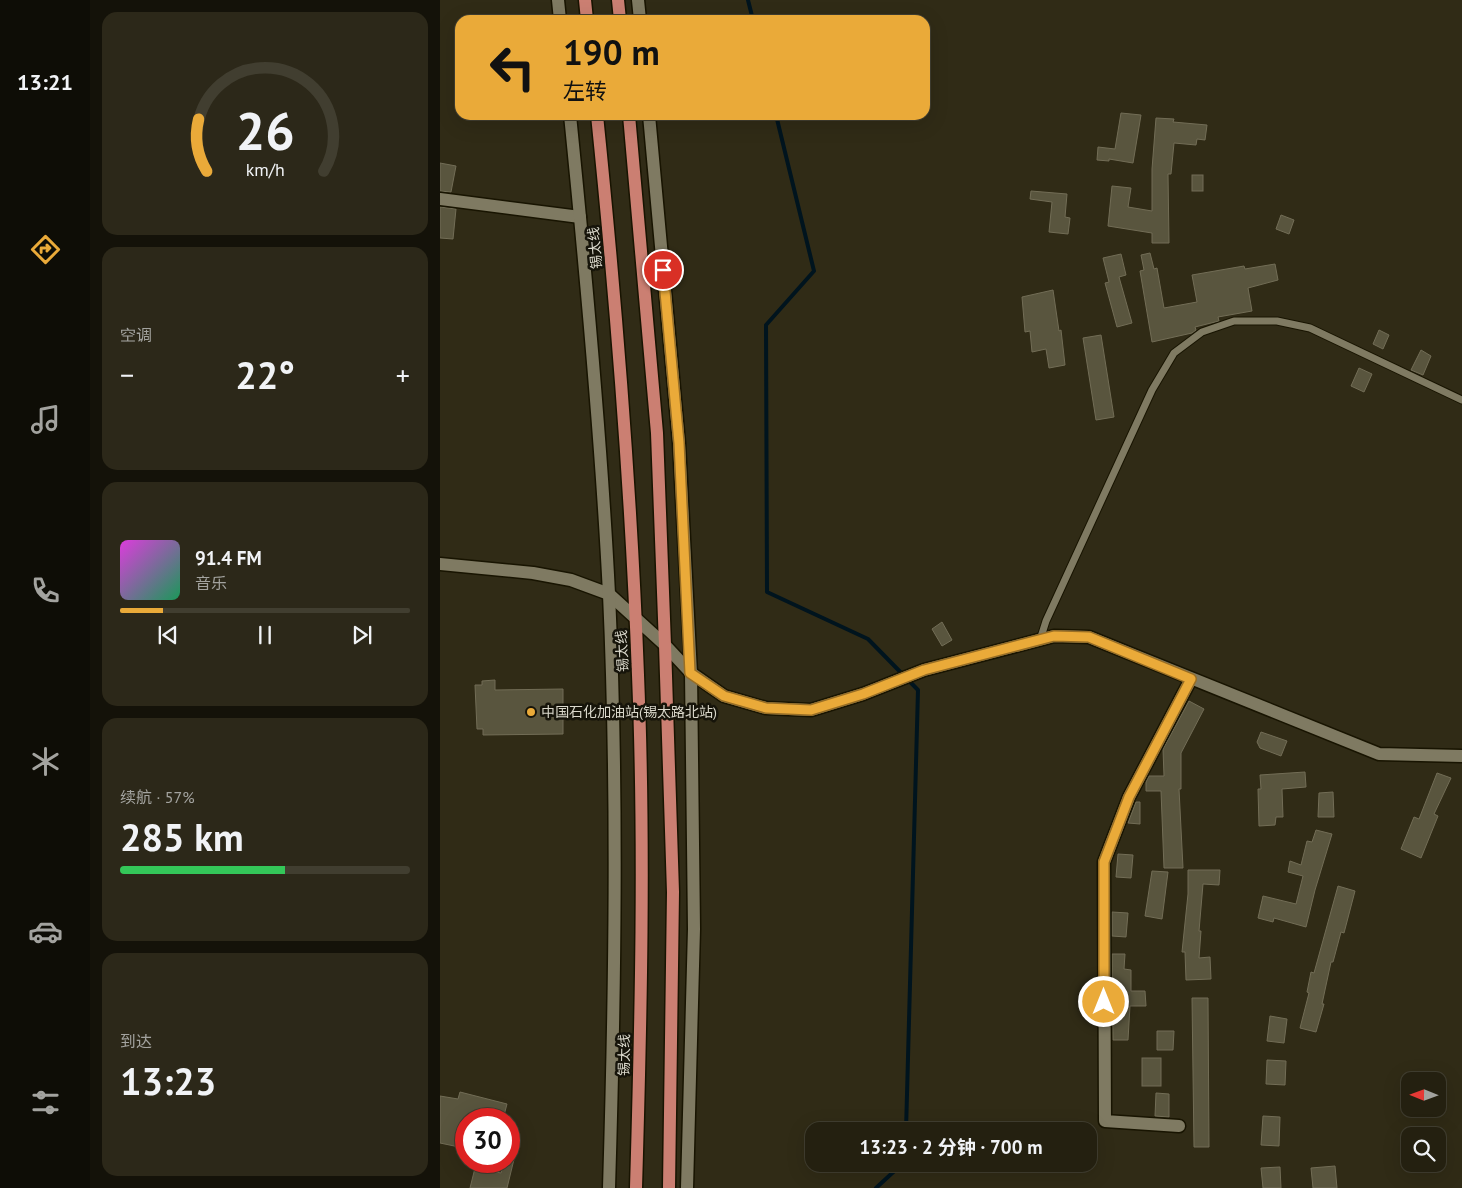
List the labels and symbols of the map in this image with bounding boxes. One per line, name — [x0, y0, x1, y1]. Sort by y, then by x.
street label: 锡太线 — [584, 226, 606, 270]
pin — [642, 249, 684, 291]
street label: 锡太线 — [612, 630, 632, 672]
place label: 中国石化加油站(锡太路北站) — [541, 703, 717, 721]
marker: 中国石化加油站(锡太路北站) — [525, 706, 537, 718]
position arrow — [1077, 975, 1129, 1027]
street label: 锡太线 — [615, 1034, 633, 1076]
north arrow — [1401, 1072, 1446, 1118]
speed limit sign: 30 — [455, 1108, 520, 1173]

